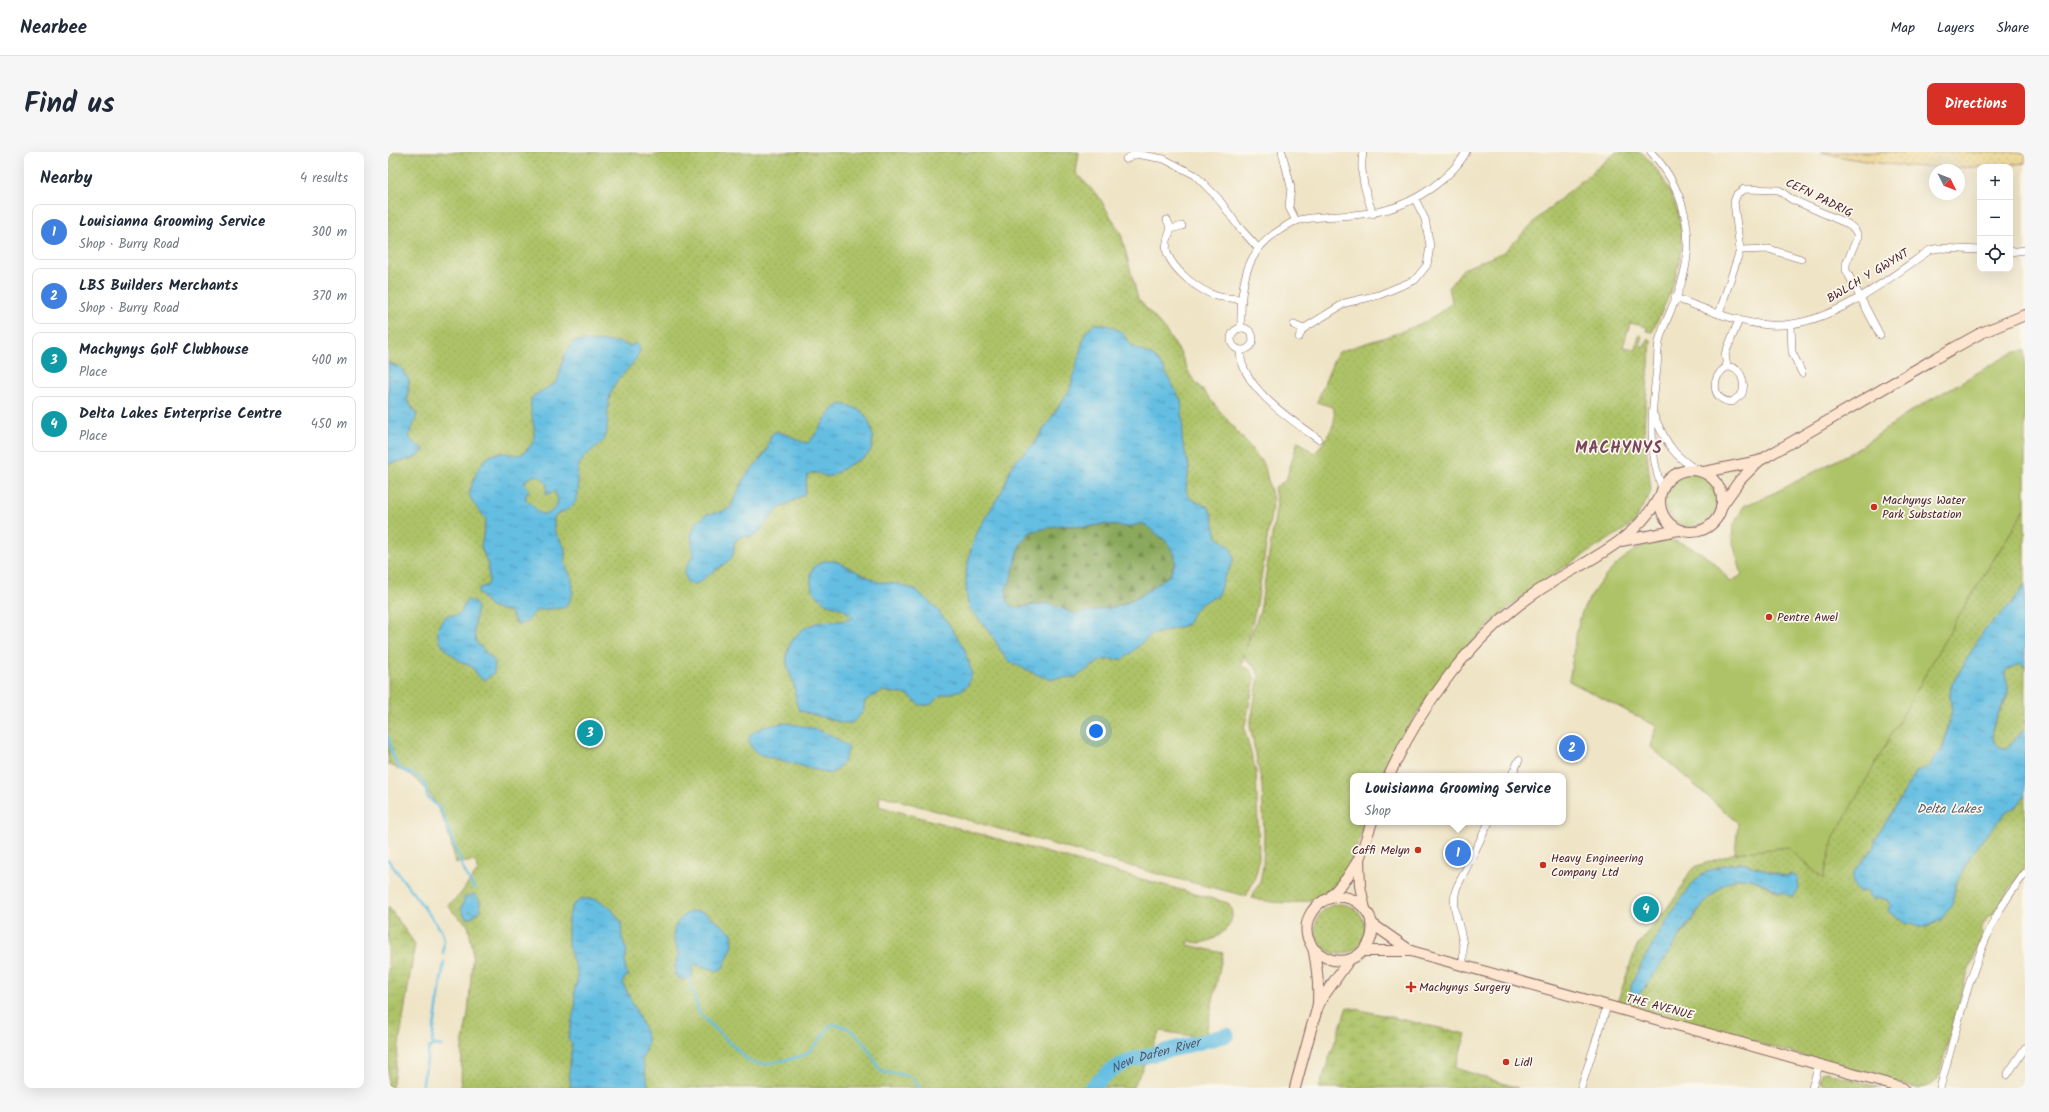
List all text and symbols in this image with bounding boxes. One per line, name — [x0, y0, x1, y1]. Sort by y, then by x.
text: Nearbee — [20, 13, 87, 43]
text: Map — [1891, 17, 1915, 39]
text: Layers — [1937, 17, 1975, 39]
text: Share — [1997, 17, 2029, 39]
text: Find us — [24, 82, 115, 127]
button: Directions — [1927, 83, 2025, 125]
north arrow — [1929, 164, 1965, 200]
map controls — [1977, 164, 2013, 272]
button: + — [1977, 164, 2013, 200]
text: Nearby — [40, 165, 92, 192]
text: 4 results — [300, 168, 348, 189]
street label: CEFN PADRIG — [1782, 173, 1856, 223]
button: − — [1977, 200, 2013, 236]
text: Louisianna Grooming Service — [79, 210, 265, 234]
text: 1 — [52, 222, 56, 243]
text: 300 m — [311, 222, 347, 243]
text: Shop · Burry Road — [79, 234, 179, 255]
button: locate — [1977, 236, 2013, 272]
street label: BWLCH Y GWYNT — [1823, 243, 1914, 308]
text: LBS Builders Merchants — [79, 274, 238, 298]
text: 2 — [50, 286, 58, 307]
text: 370 m — [312, 286, 347, 307]
text: Shop · Burry Road — [79, 298, 179, 319]
text: Machynys Golf Clubhouse — [79, 338, 249, 362]
text: 3 — [50, 350, 58, 371]
text: 400 m — [311, 350, 347, 371]
text: Place — [79, 362, 107, 383]
text: Delta Lakes Enterprise Centre — [79, 402, 282, 426]
text: 4 — [50, 414, 58, 435]
text: 450 m — [311, 414, 347, 435]
text: Place — [79, 426, 107, 447]
district label: MACHYNYS — [1575, 436, 1663, 461]
place label: Machynys Water Park Substation — [1882, 491, 1967, 524]
marker: Machynys Water Park Substation — [1869, 502, 1879, 512]
place label: Pentre Awel — [1777, 608, 1838, 627]
marker: Pentre Awel — [1764, 612, 1774, 622]
pin: 3 — [577, 718, 603, 748]
your location — [1086, 721, 1106, 741]
pin: 2 — [1559, 733, 1585, 763]
popup — [1350, 773, 1566, 825]
text: Louisianna Grooming Service — [1365, 777, 1551, 801]
water label: Delta Lakes — [1917, 799, 1983, 820]
text: Shop — [1365, 801, 1391, 822]
pin: 1 — [1445, 838, 1471, 868]
place label: Caffi Melyn — [1352, 841, 1410, 860]
marker: Caffi Melyn — [1413, 845, 1423, 855]
place label: Heavy Engineering Company Ltd — [1551, 849, 1644, 882]
marker: Heavy Engineering Company Ltd — [1538, 860, 1548, 870]
pin: 4 — [1633, 894, 1659, 924]
place label: Machynys Surgery — [1419, 978, 1511, 997]
marker: Machynys Surgery — [1406, 982, 1416, 992]
street label: THE AVENUE — [1624, 989, 1697, 1025]
water label: New Dafen River — [1107, 1031, 1205, 1079]
place label: Lidl — [1514, 1053, 1532, 1072]
marker: Lidl — [1501, 1057, 1511, 1067]

